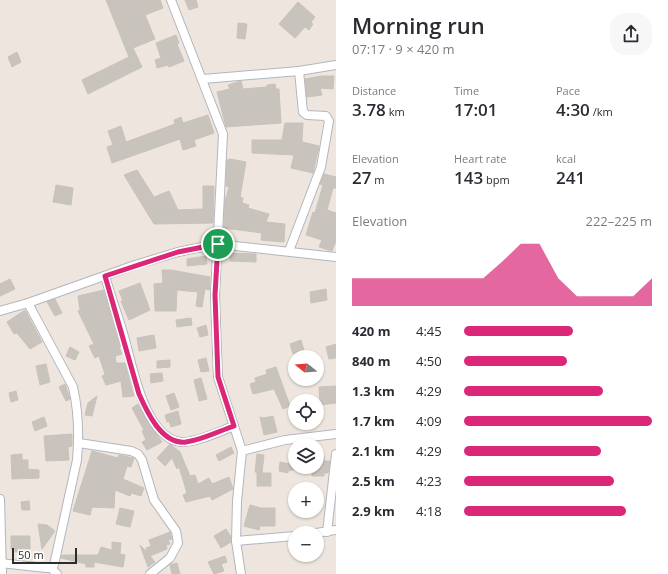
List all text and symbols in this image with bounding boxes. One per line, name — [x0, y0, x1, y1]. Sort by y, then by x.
text: Morning run — [352, 10, 485, 40]
button: share — [610, 13, 652, 55]
text: 07:17 · 9 × 420 m — [352, 40, 455, 58]
text: Distance — [352, 83, 396, 98]
text: Time — [454, 83, 479, 98]
text: Pace — [556, 83, 580, 98]
text: 3.78 — [352, 98, 386, 121]
text: 17:01 — [454, 98, 498, 121]
text: 4:30 — [556, 98, 590, 121]
text: km — [386, 104, 405, 119]
text: /km — [590, 104, 613, 119]
text: Elevation — [352, 151, 399, 166]
text: Heart rate — [454, 151, 506, 166]
text: kcal — [556, 151, 576, 166]
text: 27 — [352, 166, 371, 189]
text: 143 — [454, 166, 483, 189]
text: 241 — [556, 166, 585, 189]
text: m — [371, 172, 385, 187]
text: bpm — [483, 172, 510, 187]
text: Elevation — [352, 212, 407, 230]
text: 222–225 m — [585, 212, 652, 230]
pin — [201, 227, 235, 261]
icon: arrive — [207, 233, 229, 255]
text: 420 m — [352, 322, 390, 340]
text: 4:45 — [416, 322, 442, 340]
north arrow — [288, 350, 324, 386]
map controls — [288, 350, 324, 562]
text: 840 m — [352, 352, 390, 370]
text: 4:50 — [416, 352, 442, 370]
text: 1.3 km — [352, 382, 395, 400]
text: 4:29 — [416, 382, 442, 400]
button: locate — [288, 394, 324, 430]
text: 1.7 km — [352, 412, 395, 430]
text: 4:09 — [416, 412, 442, 430]
button: layers — [288, 438, 324, 474]
text: 2.1 km — [352, 442, 395, 460]
text: 4:29 — [416, 442, 442, 460]
text: 2.5 km — [352, 472, 395, 490]
text: 4:23 — [416, 472, 442, 490]
button: + — [288, 482, 324, 518]
text: 2.9 km — [352, 502, 395, 520]
text: 4:18 — [416, 502, 442, 520]
button: − — [288, 526, 324, 562]
scale bar — [12, 546, 77, 565]
text: 50 m — [18, 547, 44, 562]

